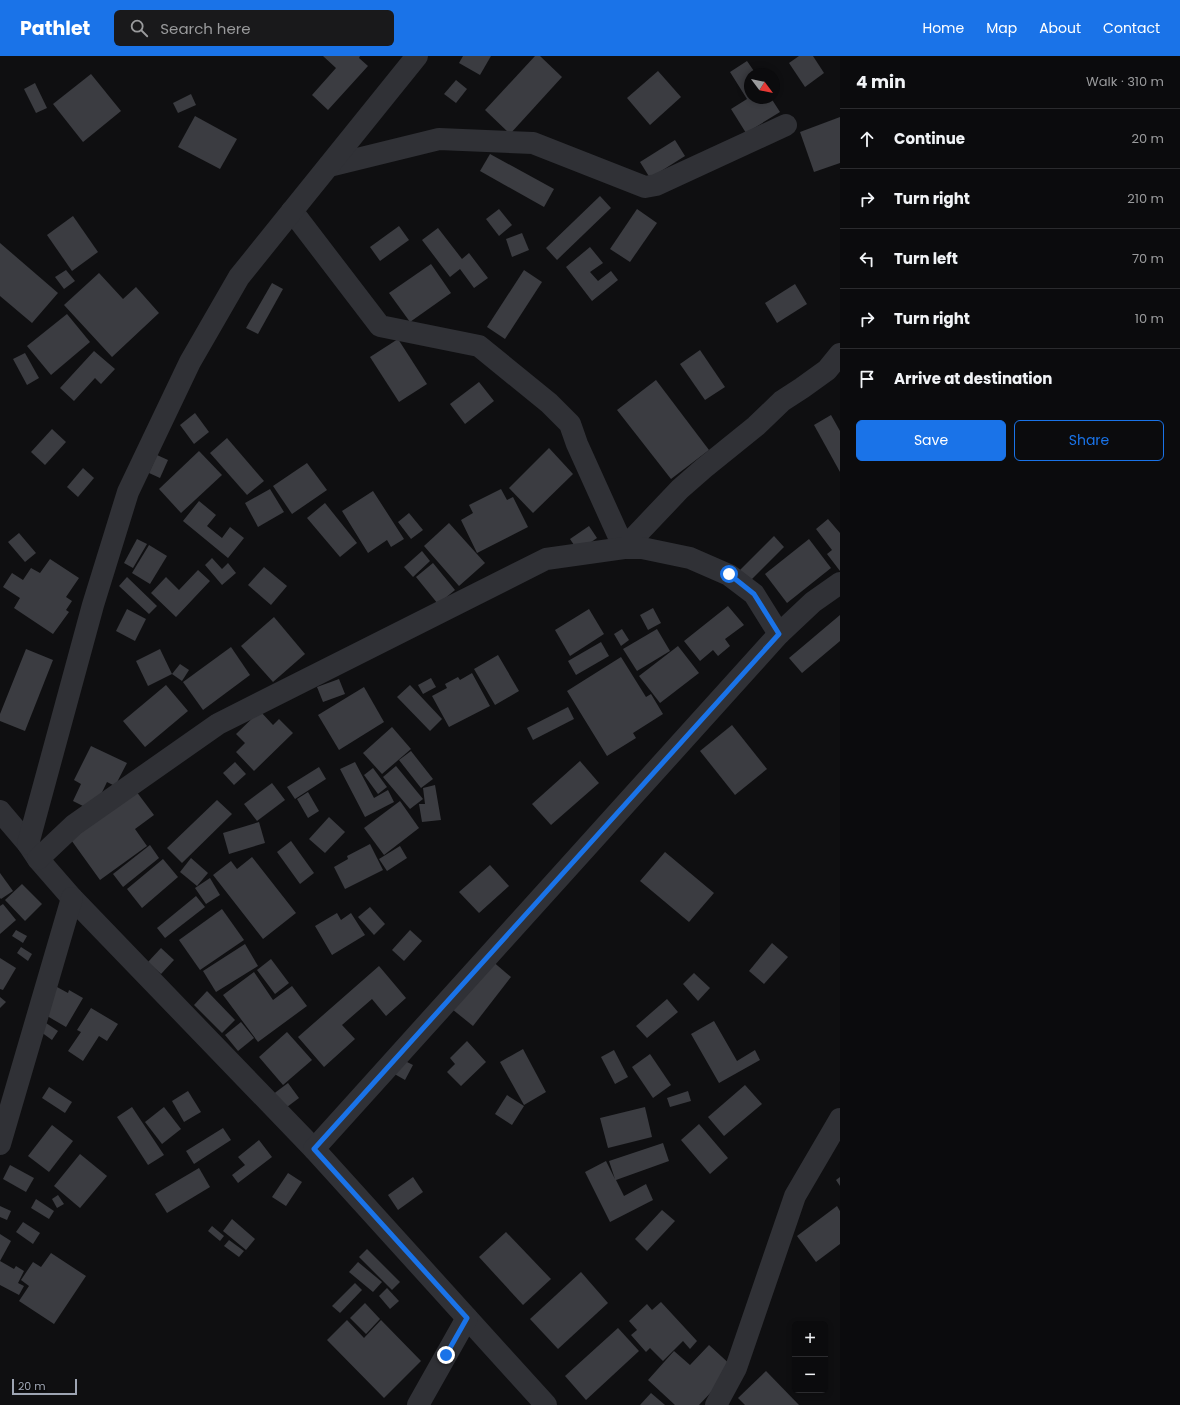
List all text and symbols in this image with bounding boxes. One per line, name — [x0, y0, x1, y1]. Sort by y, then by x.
search box — [114, 10, 394, 46]
text: Pathlet — [20, 15, 90, 42]
icon: search — [128, 17, 150, 39]
text: Search here — [160, 18, 251, 39]
text: Home — [922, 18, 964, 38]
text: Map — [986, 18, 1017, 38]
text: About — [1039, 18, 1081, 38]
text: Contact — [1103, 18, 1160, 38]
north arrow — [744, 68, 780, 104]
text: 4 min — [856, 70, 906, 94]
text: Walk · 310 m — [1086, 72, 1164, 91]
icon: ahead — [856, 128, 878, 150]
text: Continue — [894, 128, 965, 149]
text: 20 m — [1131, 129, 1164, 148]
icon: right — [856, 188, 878, 210]
text: Turn right — [894, 188, 970, 209]
text: 210 m — [1127, 189, 1164, 208]
icon: left — [856, 248, 878, 270]
text: Turn left — [894, 248, 958, 269]
text: 70 m — [1132, 249, 1164, 268]
icon: right — [856, 308, 878, 330]
text: Turn right — [894, 308, 970, 329]
text: 10 m — [1135, 309, 1164, 328]
icon: arrive — [856, 368, 878, 390]
text: Arrive at destination — [894, 368, 1052, 389]
button: Save — [856, 420, 1006, 461]
button: Share — [1014, 420, 1164, 461]
route start — [720, 565, 738, 583]
map controls — [792, 1321, 828, 1393]
button: + — [792, 1321, 828, 1357]
route end — [437, 1346, 455, 1364]
button: − — [792, 1357, 828, 1393]
scale bar — [12, 1377, 77, 1396]
text: 20 m — [18, 1378, 46, 1394]

